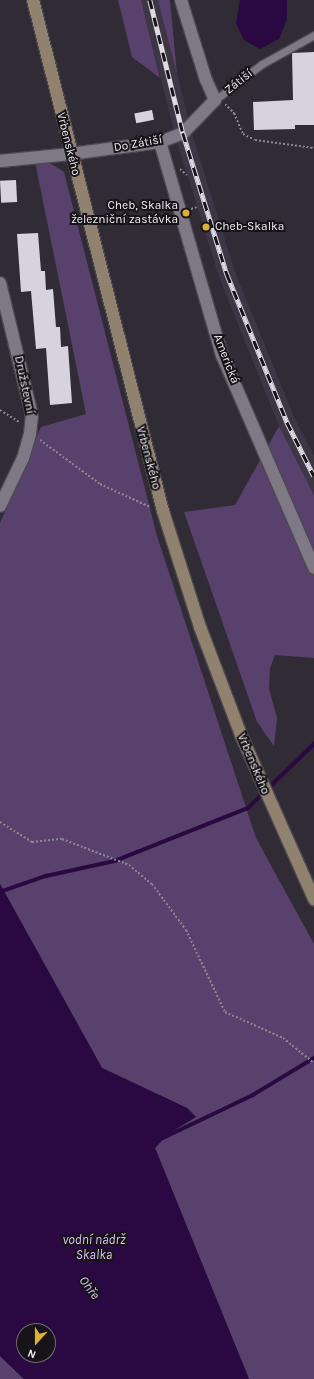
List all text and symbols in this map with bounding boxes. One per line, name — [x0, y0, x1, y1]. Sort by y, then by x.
street label: Zátiší — [222, 67, 256, 97]
street label: Vrbenského — [53, 111, 83, 177]
street label: Do Zátiší — [113, 133, 163, 155]
place label: Cheb, Skalka železniční zastávka — [71, 199, 178, 227]
marker: Cheb, Skalka železniční zastávka — [181, 208, 191, 218]
place label: Cheb-Skalka — [215, 220, 284, 234]
marker: Cheb-Skalka — [200, 221, 212, 233]
street label: Americká — [210, 332, 242, 386]
street label: Družstevní — [11, 355, 37, 415]
street label: Vrbenského — [133, 425, 163, 491]
street label: Vrbenského — [234, 732, 272, 796]
water label: vodní nádrž Skalka — [62, 1233, 126, 1264]
water label: Ohře — [75, 1273, 103, 1303]
north arrow — [16, 1323, 56, 1363]
text: N — [26, 1346, 38, 1361]

